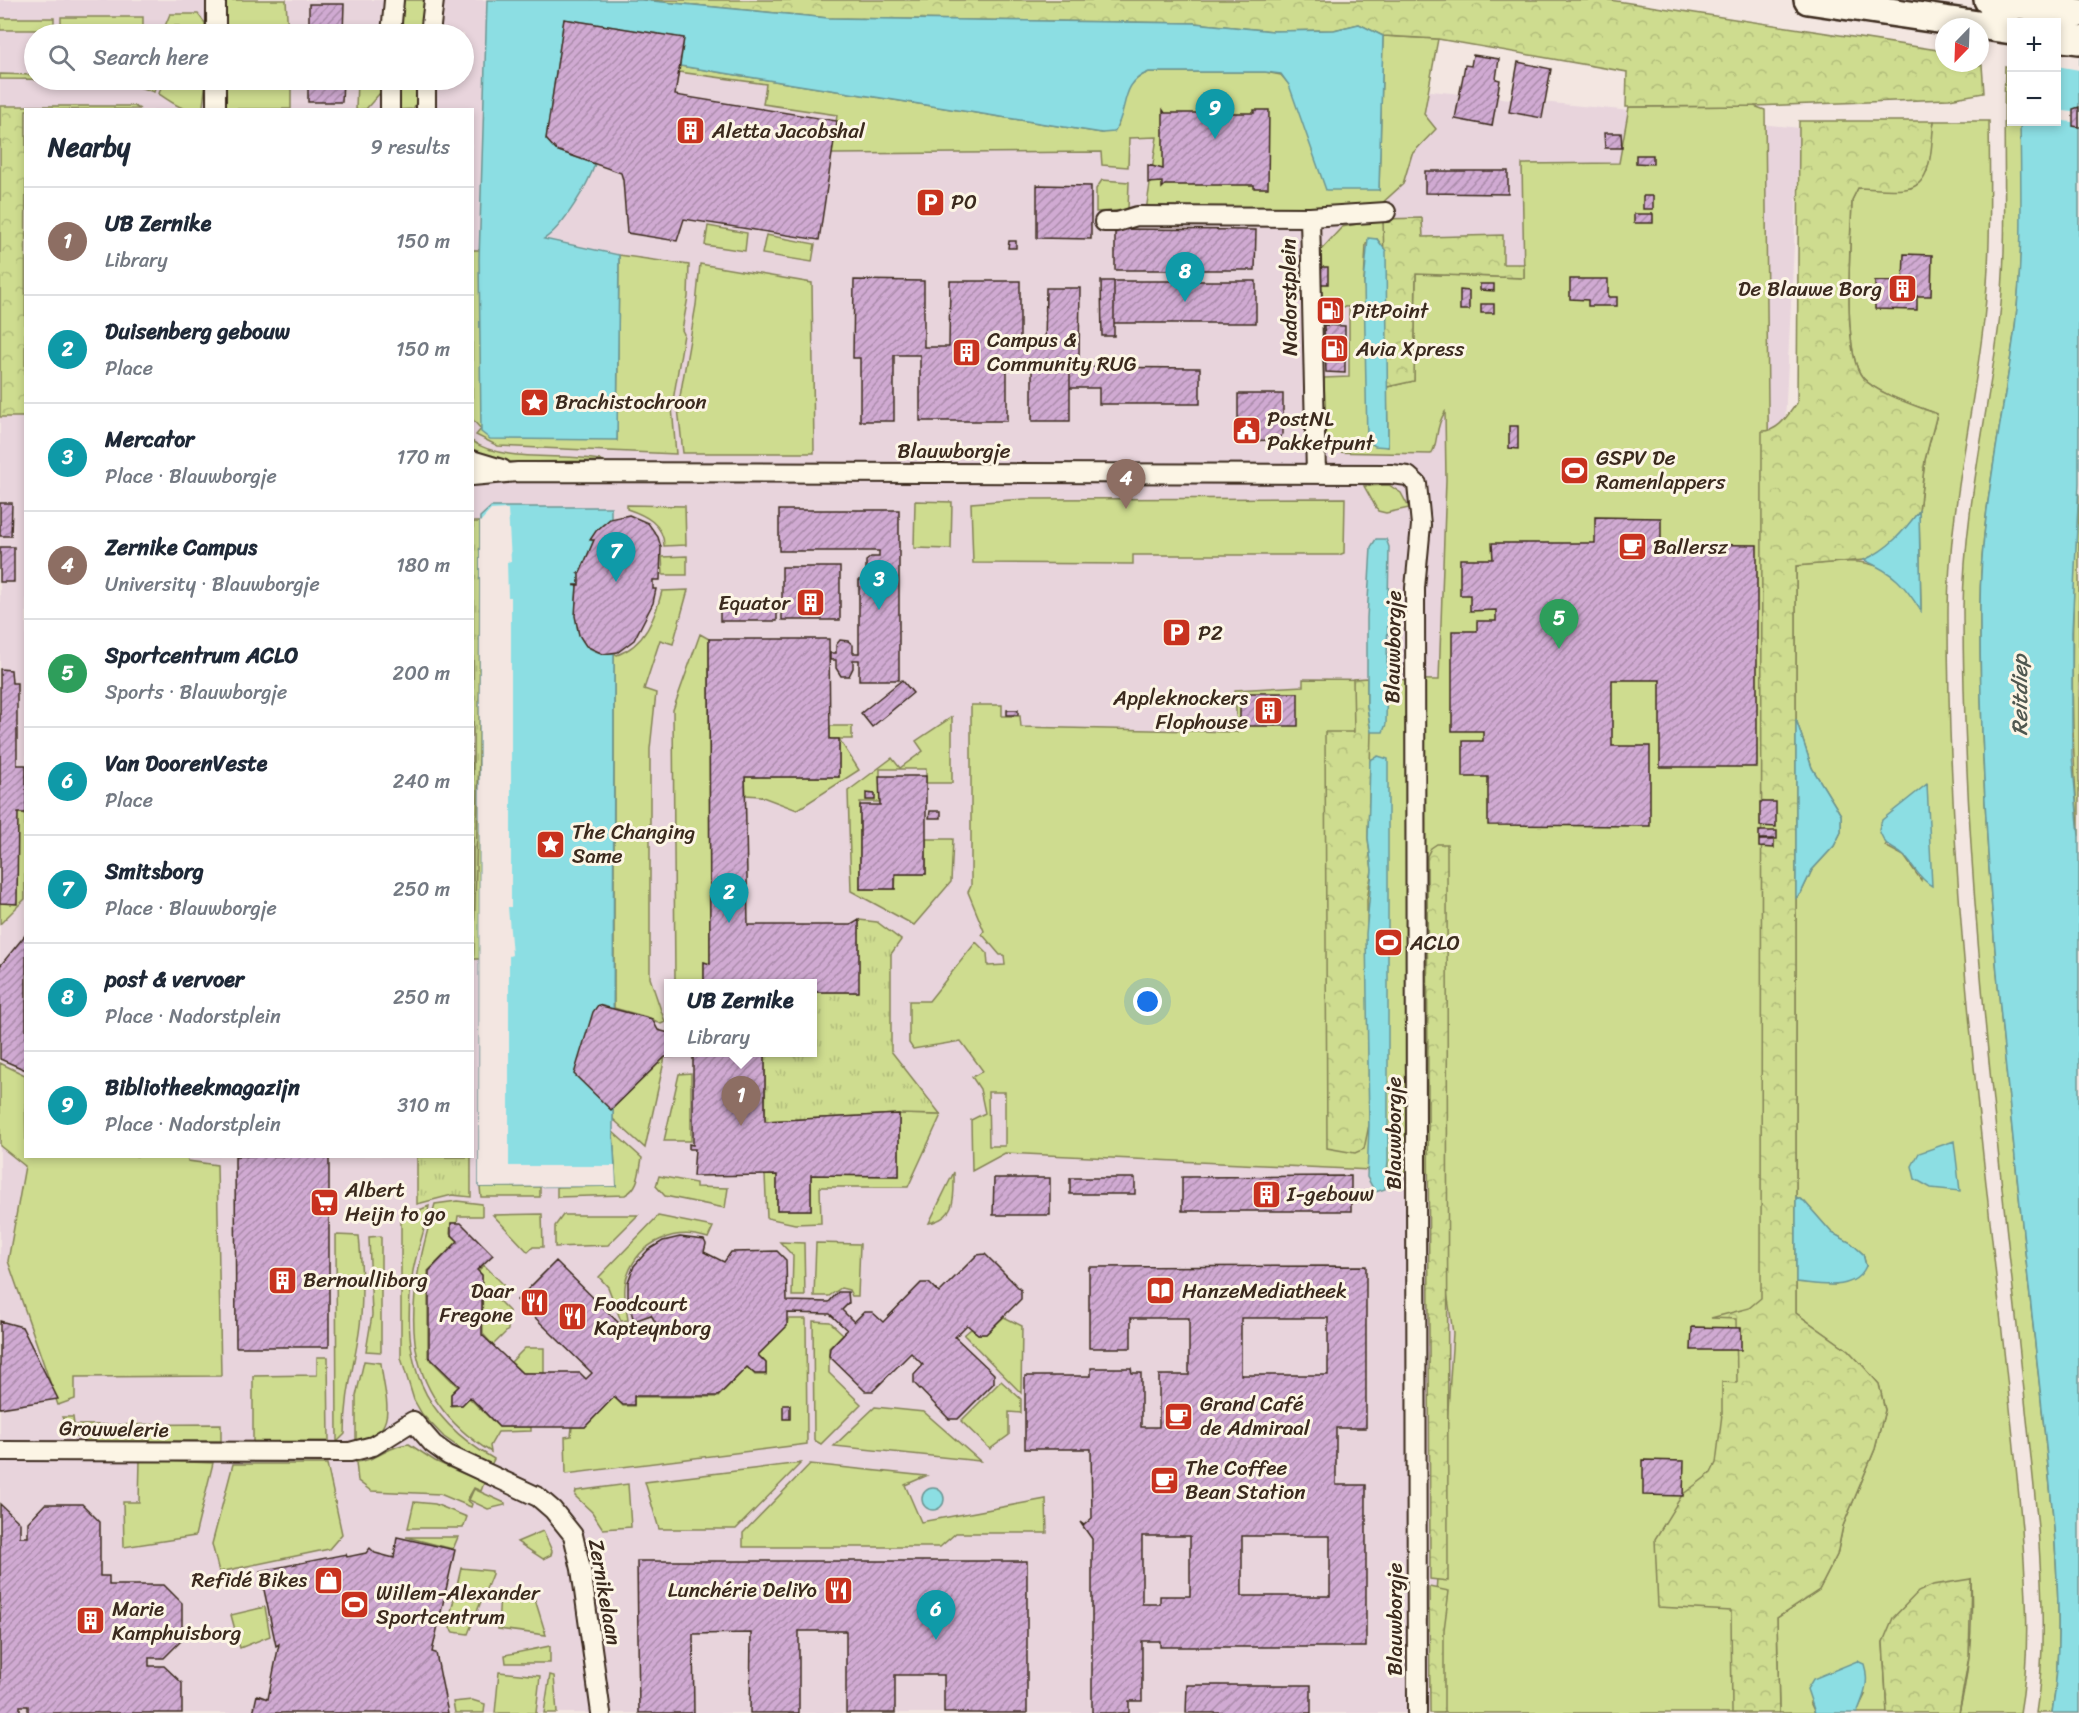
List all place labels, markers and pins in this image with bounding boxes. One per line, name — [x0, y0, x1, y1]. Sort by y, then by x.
pin: 9 — [1196, 90, 1234, 139]
place label: Aletta Jacobshal — [711, 112, 866, 150]
building icon: Aletta Jacobshal — [675, 115, 707, 147]
place label: P0 — [951, 183, 977, 221]
parking icon: P0 — [914, 186, 946, 218]
pin: 8 — [1166, 252, 1204, 302]
place label: De Blauwe Borg — [1738, 270, 1882, 308]
building icon: De Blauwe Borg — [1887, 273, 1919, 305]
place label: PitPoint — [1352, 292, 1430, 330]
fuel station icon: PitPoint — [1315, 295, 1347, 327]
place label: Campus & Community RUG — [987, 321, 1137, 383]
place label: Avia Xpress — [1355, 330, 1465, 368]
fuel station icon: Avia Xpress — [1319, 333, 1351, 365]
building icon: Campus & Community RUG — [950, 336, 982, 368]
place label: Brachistochroon — [555, 383, 707, 421]
place icon: Brachistochroon — [518, 386, 550, 418]
place label: PostNL Pakketpunt — [1267, 400, 1376, 462]
public building icon: PostNL Pakketpunt — [1230, 415, 1262, 447]
place label: GSPV De Ramenlappers — [1596, 439, 1726, 501]
sports icon: GSPV De Ramenlappers — [1559, 454, 1591, 486]
pin: 4 — [1106, 460, 1146, 509]
place label: Ballersz — [1653, 528, 1729, 566]
cafe icon: Ballersz — [1616, 531, 1648, 563]
pin: 7 — [596, 532, 636, 582]
pin: 3 — [860, 560, 898, 610]
place label: Equator — [718, 584, 791, 622]
building icon: Equator — [795, 587, 827, 619]
pin: 5 — [1540, 600, 1578, 649]
place label: P2 — [1198, 614, 1223, 652]
parking icon: P2 — [1161, 617, 1193, 649]
place label: Appleknockers Flophouse — [1112, 679, 1248, 741]
building icon: Appleknockers Flophouse — [1253, 694, 1285, 726]
place label: The Changing Same — [572, 813, 695, 875]
place icon: The Changing Same — [535, 828, 567, 860]
pin: 2 — [710, 874, 748, 923]
place label: ACLO — [1409, 924, 1460, 962]
sports icon: ACLO — [1373, 927, 1405, 959]
pin: 1 — [722, 1076, 760, 1126]
place label: Albert Heijn to go — [344, 1171, 446, 1233]
place label: I-gebouw — [1286, 1175, 1375, 1213]
building icon: I-gebouw — [1250, 1178, 1282, 1210]
supermarket icon: Albert Heijn to go — [308, 1186, 340, 1218]
place label: Bernoulliborg — [303, 1261, 428, 1299]
building icon: Bernoulliborg — [266, 1264, 298, 1296]
place label: Daar Fregone — [439, 1272, 514, 1334]
place label: HanzeMediatheek — [1182, 1272, 1347, 1310]
library icon: HanzeMediatheek — [1145, 1275, 1177, 1307]
place label: Foodcourt Kapteynborg — [594, 1285, 712, 1347]
restaurant icon: Daar Fregone — [518, 1287, 550, 1319]
restaurant icon: Foodcourt Kapteynborg — [557, 1300, 589, 1332]
place label: Grand Café de Admiraal — [1200, 1385, 1311, 1447]
cafe icon: Grand Café de Admiraal — [1163, 1400, 1195, 1432]
place label: The Coffee Bean Station — [1185, 1449, 1306, 1511]
cafe icon: The Coffee Bean Station — [1148, 1464, 1180, 1496]
place label: Refidé Bikes — [191, 1561, 307, 1599]
shop icon: Refidé Bikes — [312, 1564, 344, 1596]
place label: Lunchérie DeliYo — [668, 1571, 817, 1609]
place label: Willem-Alexander Sportcentrum — [376, 1574, 541, 1636]
restaurant icon: Lunchérie DeliYo — [822, 1574, 854, 1606]
sports icon: Willem-Alexander Sportcentrum — [339, 1589, 371, 1621]
place label: Marie Kamphuisborg — [112, 1590, 242, 1652]
pin: 6 — [916, 1590, 956, 1640]
building icon: Marie Kamphuisborg — [75, 1605, 107, 1637]

